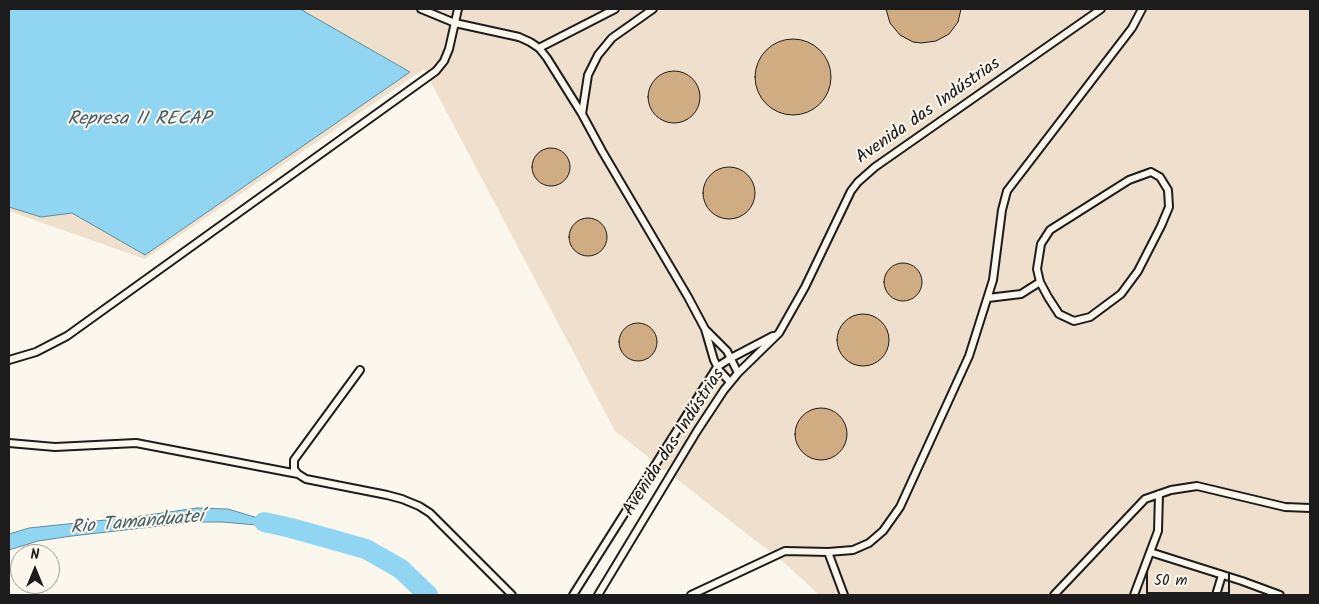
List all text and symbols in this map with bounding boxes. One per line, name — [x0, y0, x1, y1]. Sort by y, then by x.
street label: Avenida das Indústrias — [853, 54, 1005, 170]
water label: Represa II RECAP — [67, 110, 211, 132]
street label: Avenida das Indústrias — [619, 365, 731, 521]
water label: Rio Tamanduateí — [70, 507, 204, 541]
north arrow — [10, 544, 60, 594]
text: N — [31, 544, 39, 566]
scale bar — [1149, 562, 1233, 594]
text: 50 m — [1154, 569, 1188, 593]

